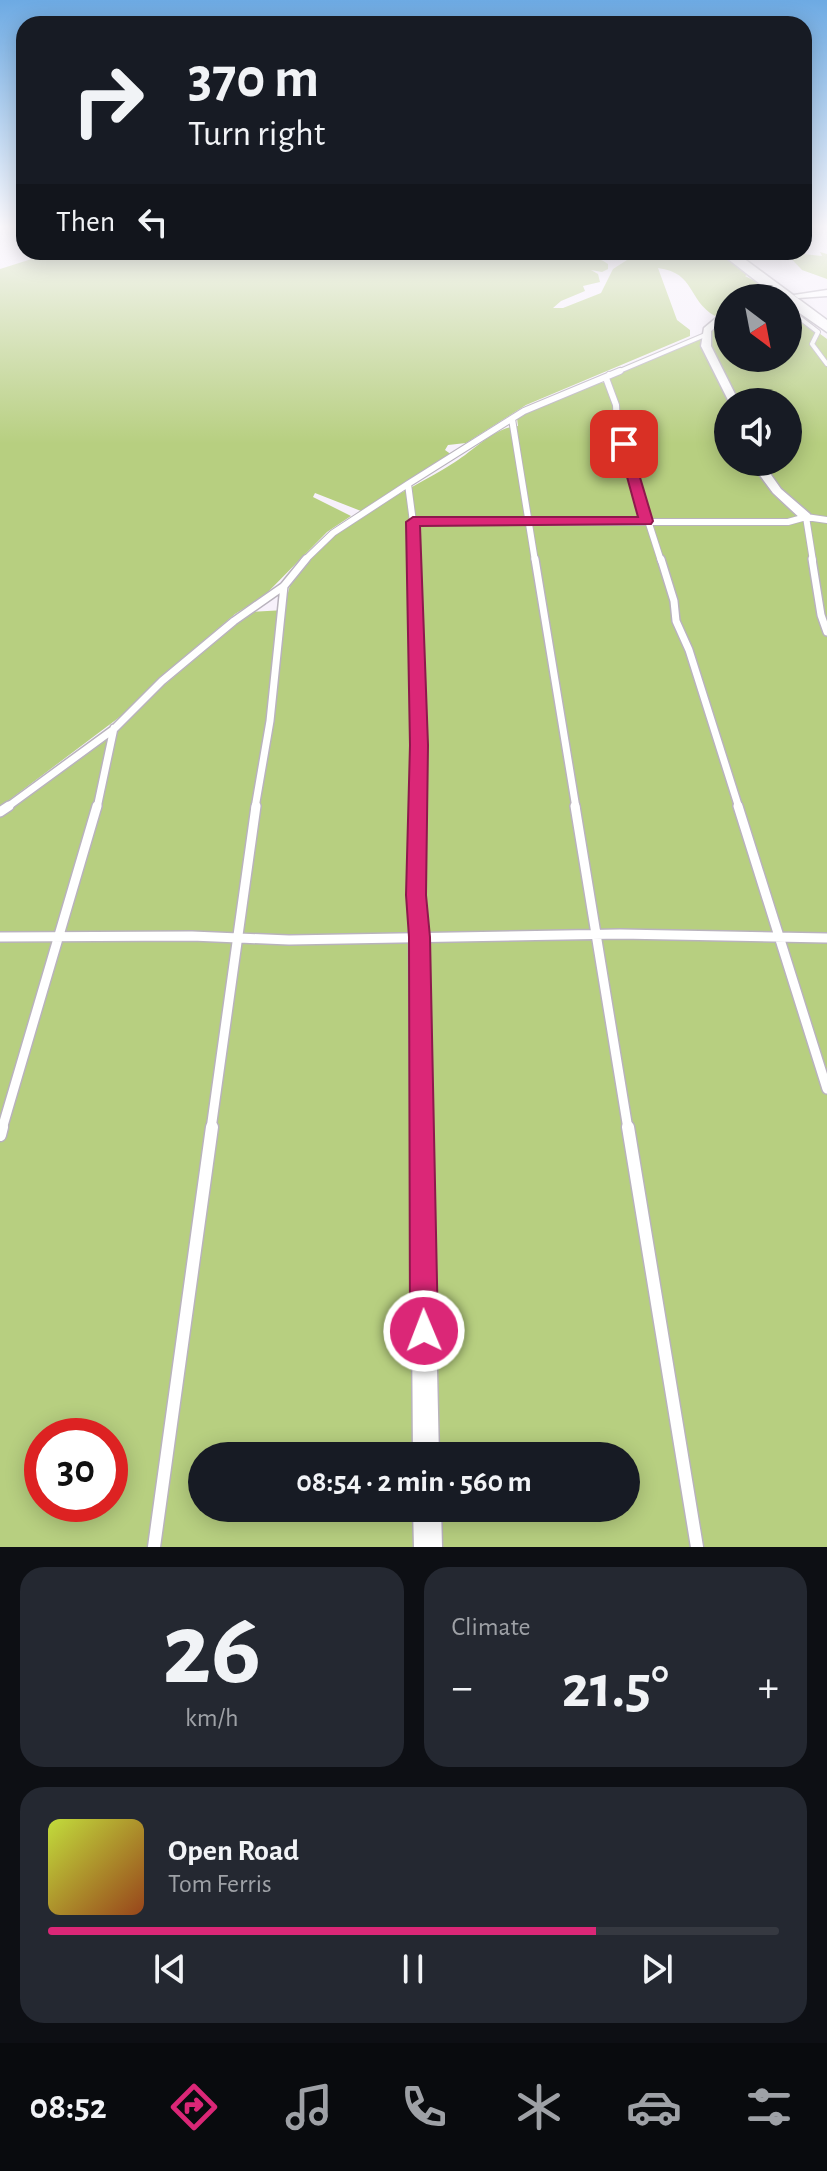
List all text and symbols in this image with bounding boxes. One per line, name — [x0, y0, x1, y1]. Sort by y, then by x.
icon: right — [56, 48, 160, 152]
text: 370 m — [188, 51, 319, 107]
text: Turn right — [188, 116, 325, 152]
icon: left — [131, 200, 175, 244]
text: Then — [56, 207, 115, 237]
north arrow — [714, 284, 802, 372]
map controls — [714, 284, 802, 476]
button: sound — [714, 388, 802, 476]
pin — [590, 410, 658, 478]
icon: arrive — [602, 422, 646, 466]
position arrow — [382, 1289, 466, 1373]
speed limit sign: 30 — [24, 1418, 128, 1522]
text: 08:54 · 2 min · 560 m — [296, 1467, 532, 1497]
text: 26 — [162, 1599, 261, 1703]
text: Climate — [452, 1614, 530, 1640]
text: 21.5° — [562, 1658, 669, 1718]
text: − — [452, 1666, 473, 1710]
text: + — [758, 1666, 779, 1710]
text: km/h — [185, 1705, 239, 1731]
text: Open Road — [168, 1836, 299, 1866]
text: Tom Ferris — [168, 1871, 272, 1897]
icon: previous — [148, 1947, 192, 1991]
icon: pause — [391, 1947, 435, 1991]
icon: next — [635, 1947, 679, 1991]
icon: directions — [166, 2079, 222, 2135]
icon: music — [281, 2079, 337, 2135]
icon: phone — [396, 2079, 452, 2135]
icon: climate — [511, 2079, 567, 2135]
icon: car — [626, 2079, 682, 2135]
icon: filters — [741, 2079, 797, 2135]
text: 08:52 — [30, 2089, 107, 2125]

